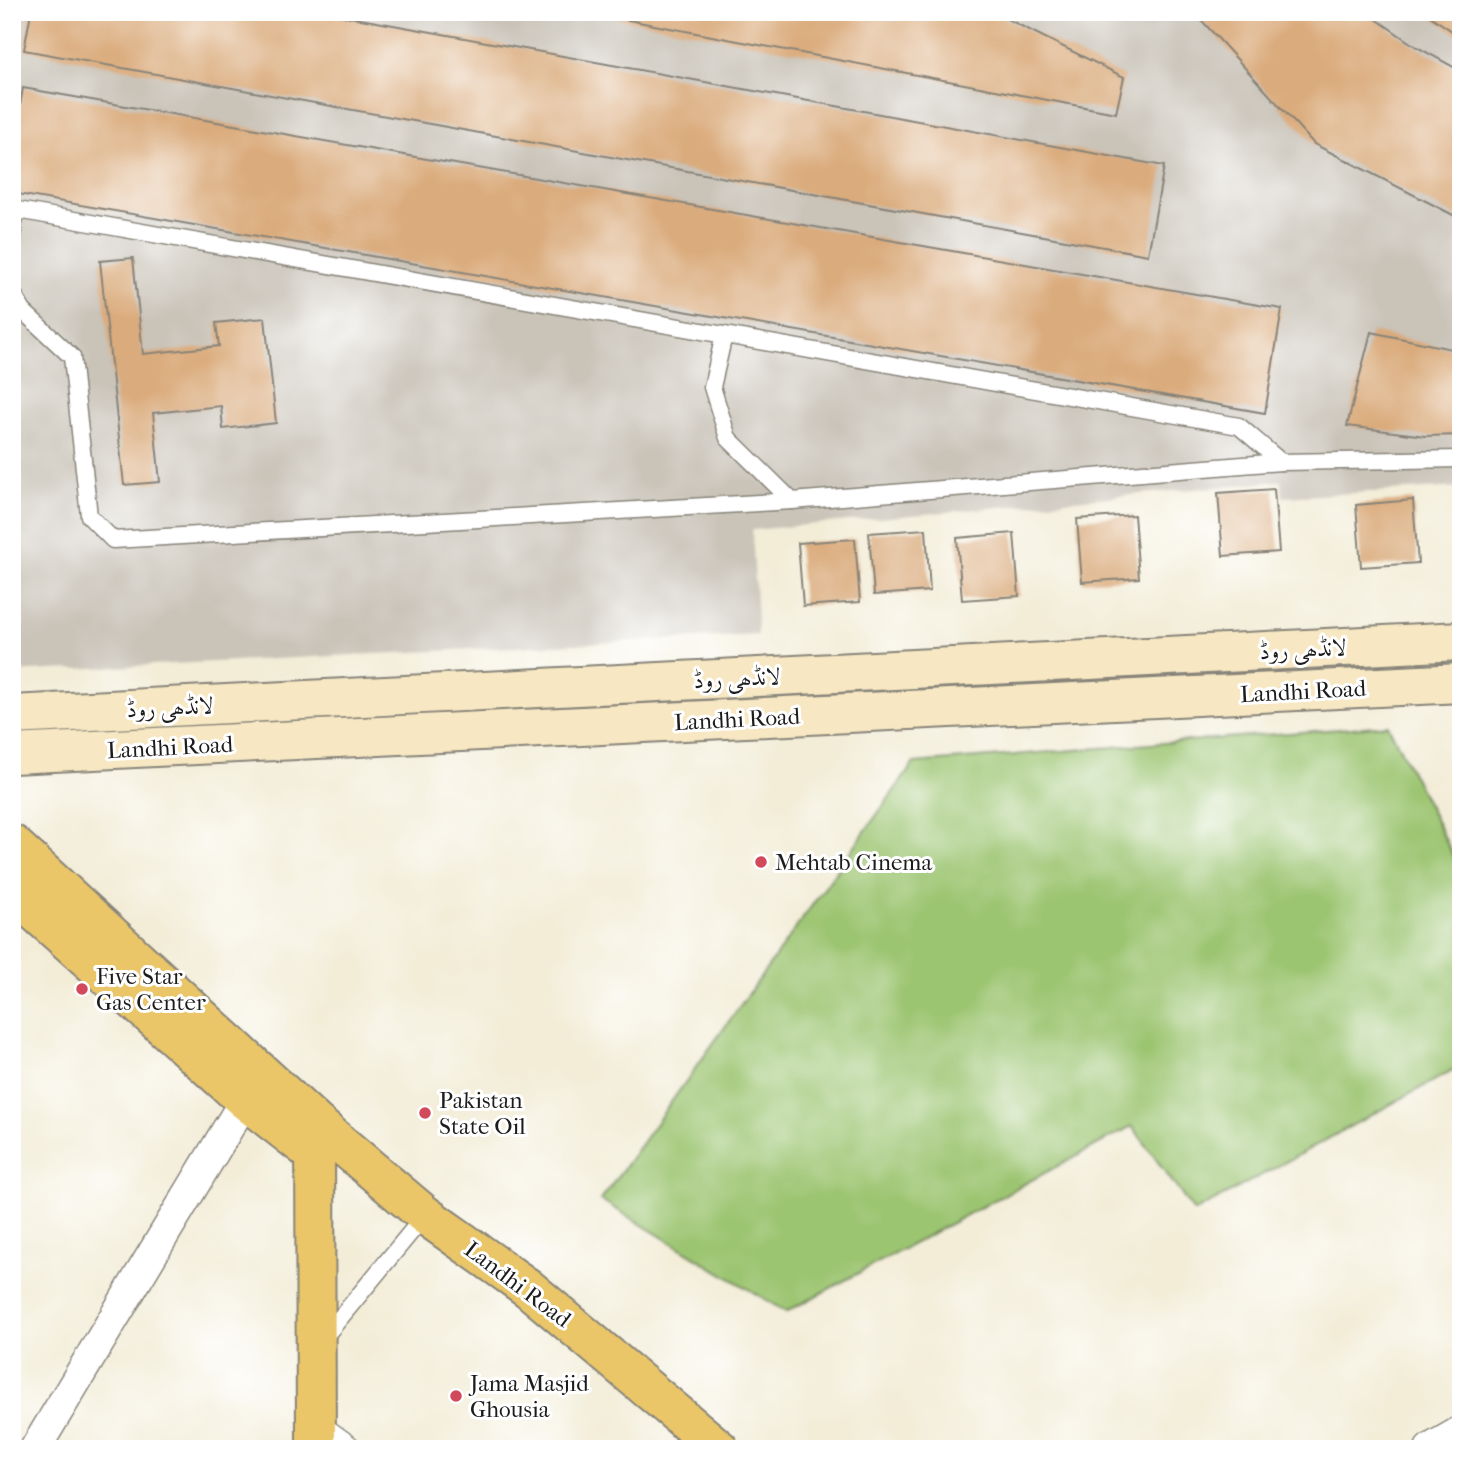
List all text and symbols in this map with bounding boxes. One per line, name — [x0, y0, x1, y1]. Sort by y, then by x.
street label: لانڈھی روڈ — [1259, 634, 1347, 667]
street label: لانڈھی روڈ — [693, 663, 781, 696]
street label: Landhi Road — [1239, 675, 1367, 708]
street label: لانڈھی روڈ — [126, 692, 214, 725]
street label: Landhi Road — [673, 703, 801, 736]
street label: Landhi Road — [106, 731, 234, 764]
place label: Mehtab Cinema — [775, 849, 932, 876]
marker: Mehtab Cinema — [753, 854, 769, 870]
place label: Five Star Gas Center — [96, 963, 206, 1016]
marker: Five Star Gas Center — [74, 981, 90, 997]
place label: Pakistan State Oil — [439, 1087, 526, 1140]
marker: Pakistan State Oil — [417, 1105, 433, 1121]
street label: Landhi Road — [459, 1236, 577, 1333]
place label: Jama Masjid Ghousia — [468, 1370, 589, 1423]
marker: Jama Masjid Ghousia — [448, 1388, 464, 1404]

